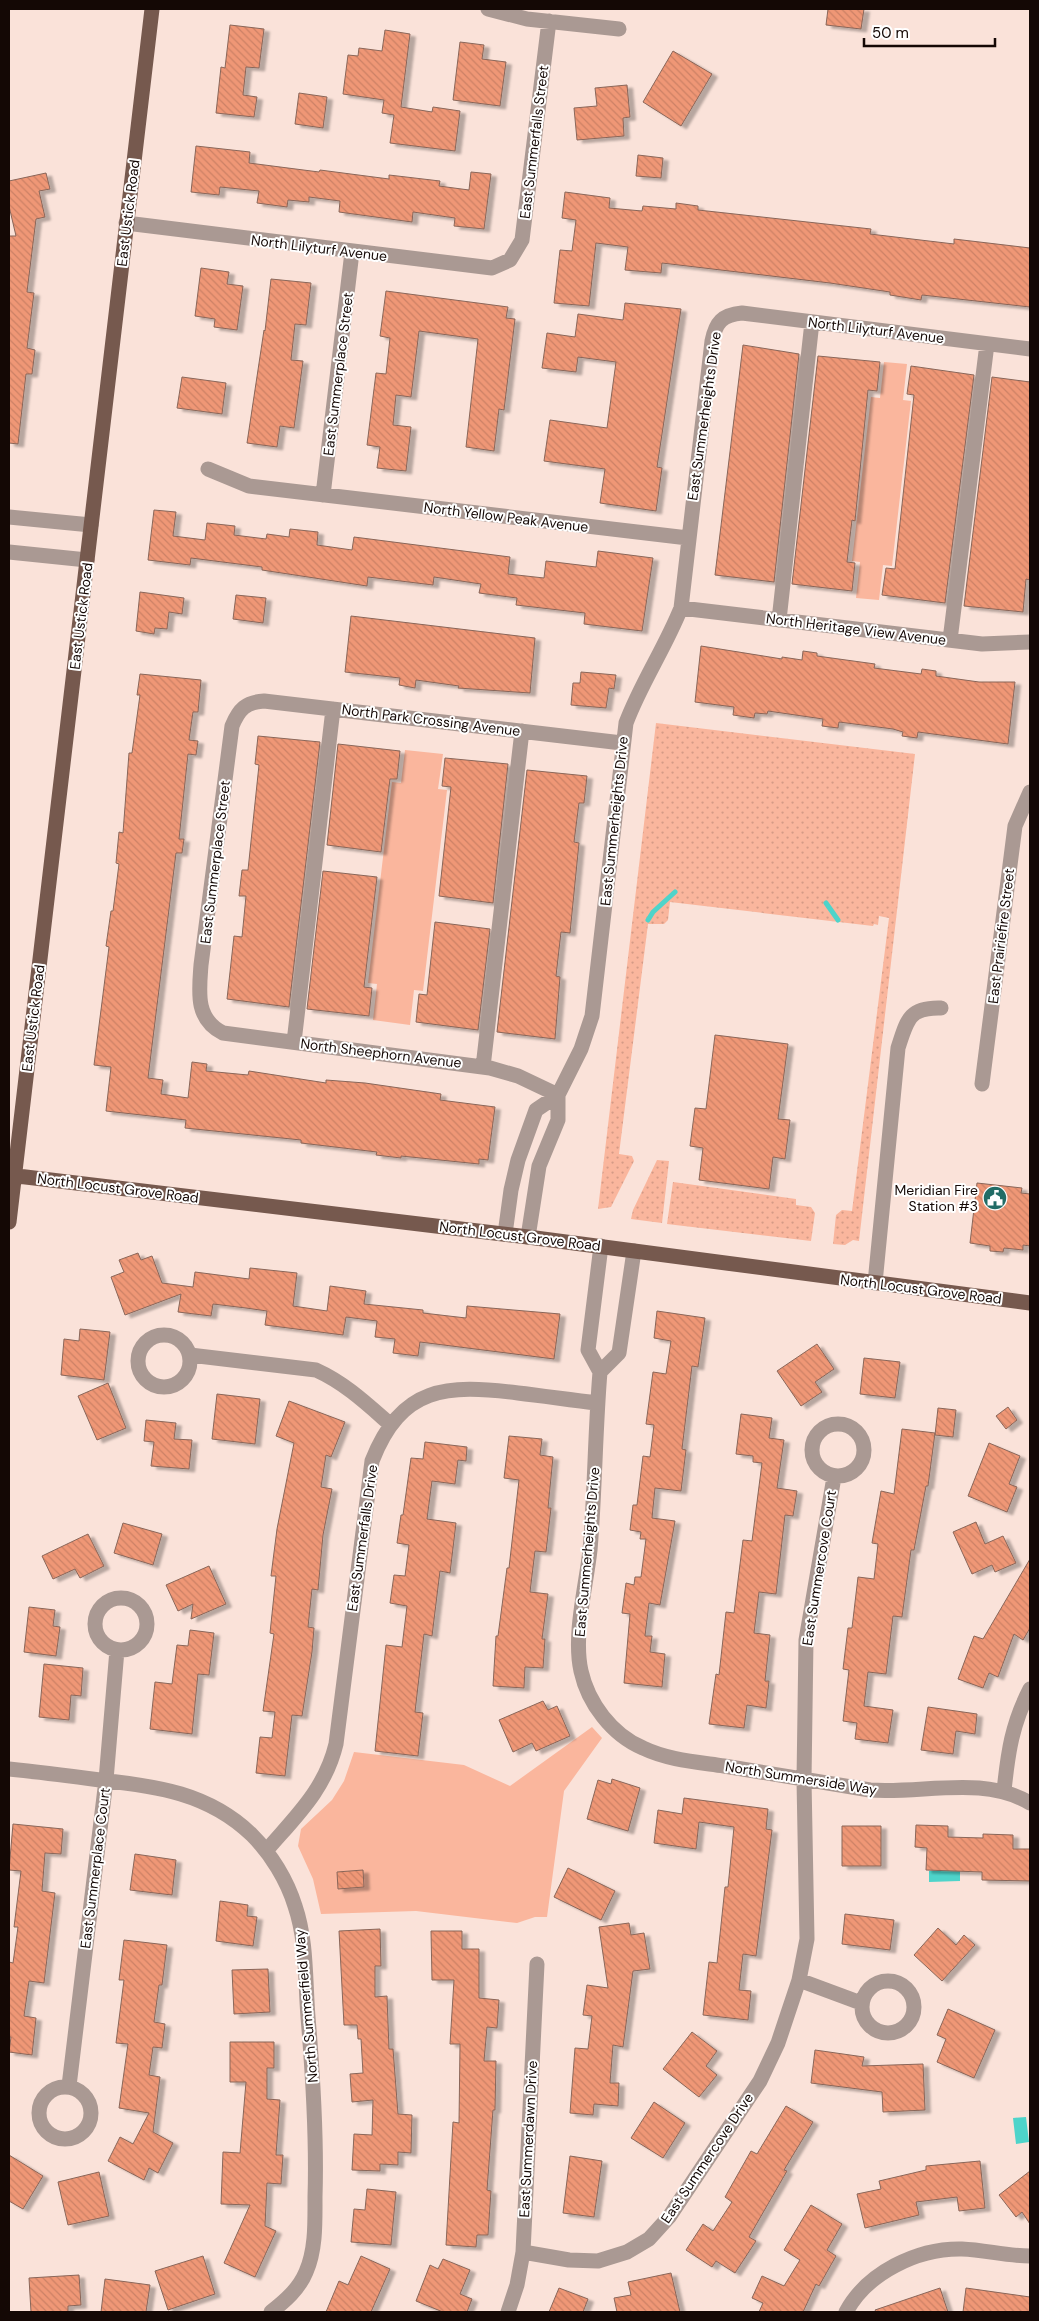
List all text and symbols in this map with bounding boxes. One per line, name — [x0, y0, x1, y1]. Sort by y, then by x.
scale bar — [864, 15, 995, 47]
text: 50 m — [872, 23, 909, 43]
street label: East Summerfalls Street — [516, 64, 552, 220]
street label: East Ustick Road — [113, 159, 143, 267]
street label: North Lilyturf Avenue — [250, 231, 388, 265]
street label: East Summerplace Street — [319, 291, 357, 457]
street label: North Lilyturf Avenue — [807, 313, 945, 347]
street label: East Summerheights Drive — [683, 330, 725, 502]
street label: North Yellow Peak Avenue — [423, 498, 589, 536]
street label: East Ustick Road — [66, 562, 96, 670]
street label: North Heritage View Avenue — [765, 609, 947, 649]
street label: North Park Crossing Avenue — [341, 700, 521, 740]
street label: East Summerheights Drive — [596, 735, 632, 907]
street label: East Summerplace Street — [196, 779, 234, 945]
street label: East Prairiefire Street — [984, 867, 1018, 1005]
street label: East Ustick Road — [18, 964, 48, 1072]
street label: North Sheephorn Avenue — [299, 1034, 463, 1072]
street label: North Locust Grove Road — [36, 1169, 200, 1207]
place label: Meridian Fire Station #3 — [895, 1181, 978, 1215]
public building icon: Meridian Fire Station #3 — [982, 1185, 1008, 1211]
street label: North Locust Grove Road — [438, 1217, 602, 1255]
street label: North Locust Grove Road — [839, 1270, 1003, 1308]
street label: East Summerfalls Drive — [343, 1463, 381, 1613]
street label: East Summerheights Drive — [571, 1466, 603, 1638]
street label: East Summercove Court — [798, 1489, 840, 1647]
street label: North Summerside Way — [724, 1757, 878, 1799]
street label: East Summerplace Court — [76, 1787, 114, 1949]
street label: North Summerfield Way — [290, 1928, 322, 2084]
street label: East Summerdawn Drive — [515, 2060, 541, 2218]
street label: East Summercove Drive — [657, 2089, 757, 2227]

